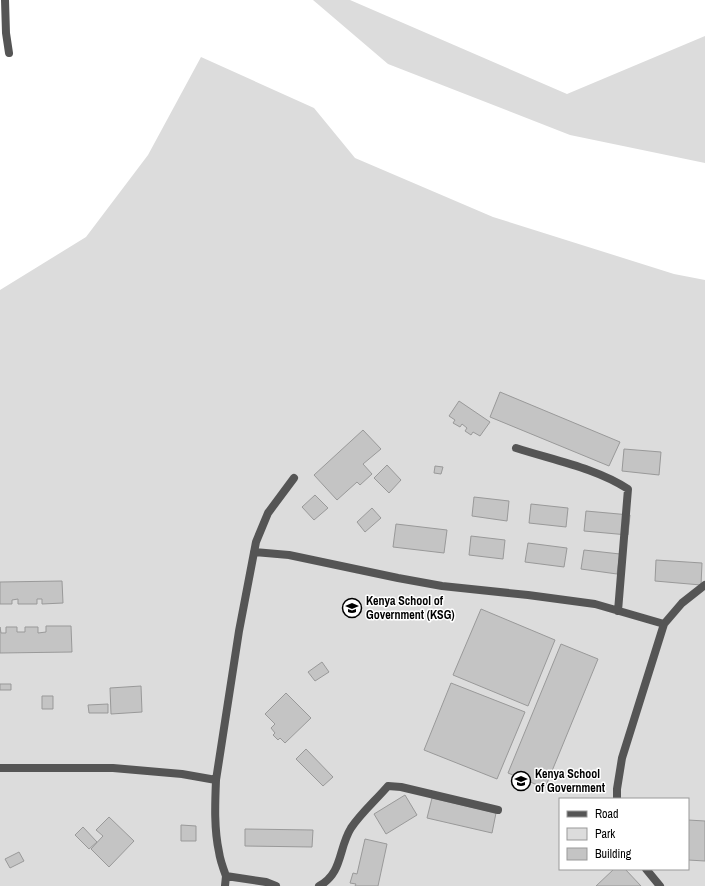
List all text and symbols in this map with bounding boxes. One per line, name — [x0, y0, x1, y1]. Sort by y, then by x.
place label: Kenya School of Government (KSG) — [366, 593, 455, 623]
school or university icon: Kenya School of Government (KSG) — [341, 597, 363, 619]
place label: Kenya School of Government — [535, 766, 606, 796]
school or university icon: Kenya School of Government — [510, 770, 532, 792]
legend — [559, 798, 689, 870]
text: Road — [595, 806, 619, 822]
text: Park — [595, 826, 615, 842]
text: Building — [595, 846, 632, 862]

